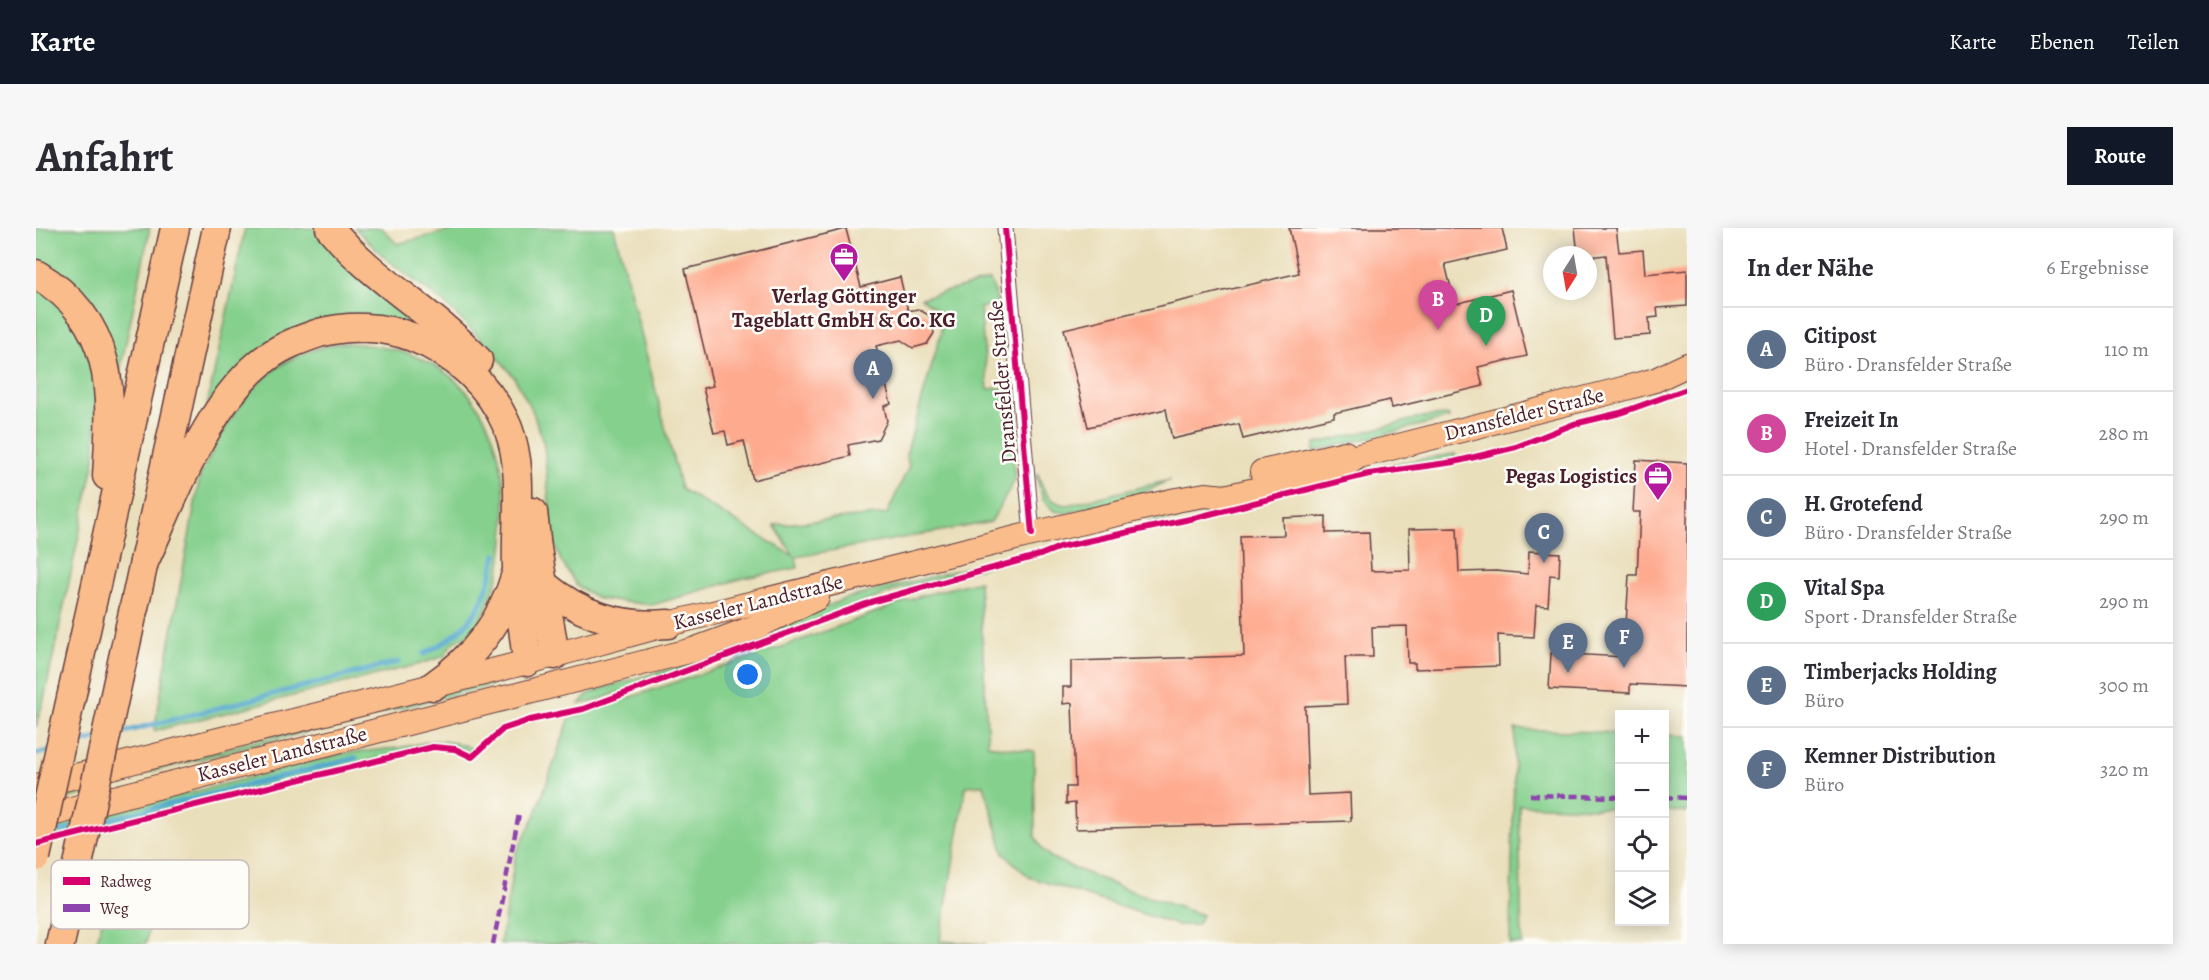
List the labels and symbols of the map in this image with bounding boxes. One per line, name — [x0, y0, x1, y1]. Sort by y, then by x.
office icon: Verlag Göttinger Tageblatt GmbH & Co. KG — [828, 241, 860, 283]
north arrow — [1543, 246, 1597, 300]
pin: B — [1418, 280, 1458, 330]
place label: Verlag Göttinger Tageblatt GmbH & Co. KG — [732, 282, 956, 334]
pin: D — [1466, 296, 1506, 346]
street label: Dransfelder Straße — [981, 299, 1023, 465]
pin: A — [854, 350, 892, 399]
street label: Dransfelder Straße — [1441, 381, 1607, 447]
office icon: Pegas Logistics — [1642, 460, 1674, 502]
place label: Pegas Logistics — [1505, 462, 1637, 490]
pin: C — [1524, 514, 1564, 563]
street label: Kasseler Landstraße — [670, 567, 846, 637]
pin: F — [1604, 618, 1644, 668]
pin: E — [1548, 624, 1588, 673]
your location — [733, 660, 762, 689]
street label: Kasseler Landstraße — [194, 719, 370, 789]
legend — [51, 860, 249, 929]
text: Radweg — [100, 871, 152, 893]
text: Weg — [99, 898, 129, 920]

